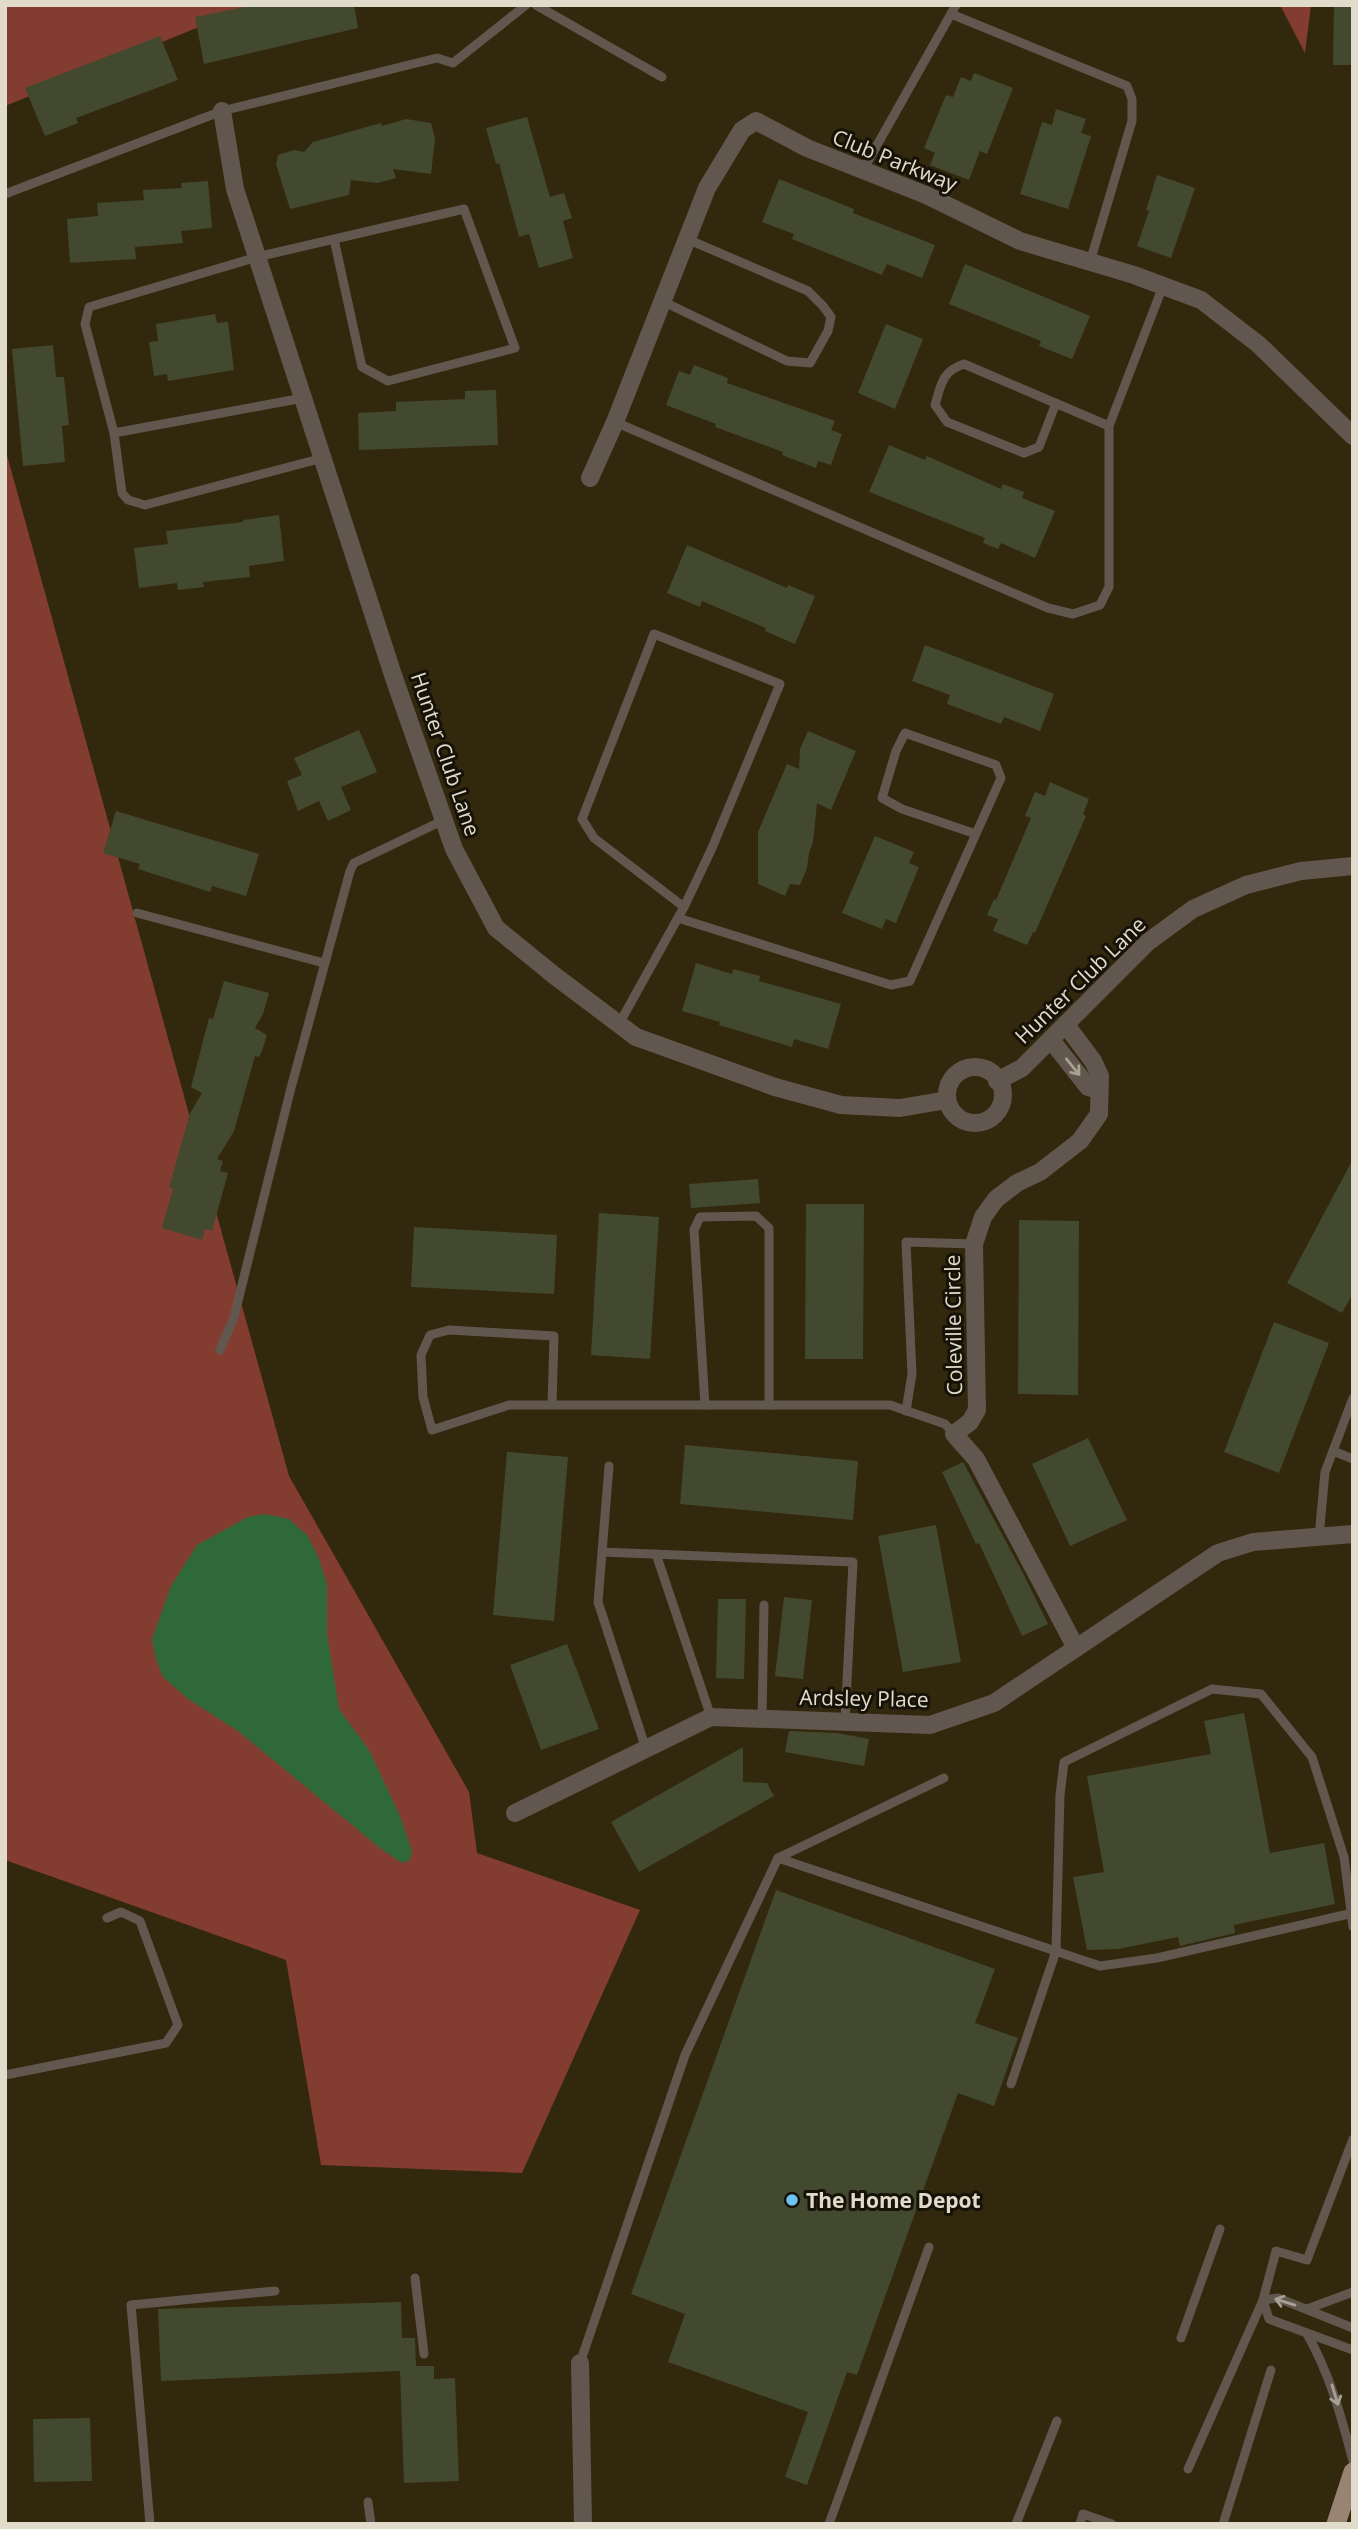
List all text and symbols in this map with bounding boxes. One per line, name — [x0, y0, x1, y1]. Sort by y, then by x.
street label: Club Parkway — [829, 122, 962, 198]
street label: Hunter Club Lane — [405, 668, 487, 840]
street label: Hunter Club Lane — [1009, 910, 1151, 1050]
one-way arrow — [1065, 1058, 1081, 1076]
street label: Coleville Circle — [938, 1254, 968, 1396]
street label: Ardsley Place — [799, 1683, 929, 1713]
place label: The Home Depot — [806, 2186, 981, 2214]
marker: The Home Depot — [784, 2192, 800, 2208]
one-way arrow — [1275, 2294, 1297, 2307]
one-way arrow — [1329, 2384, 1342, 2406]

